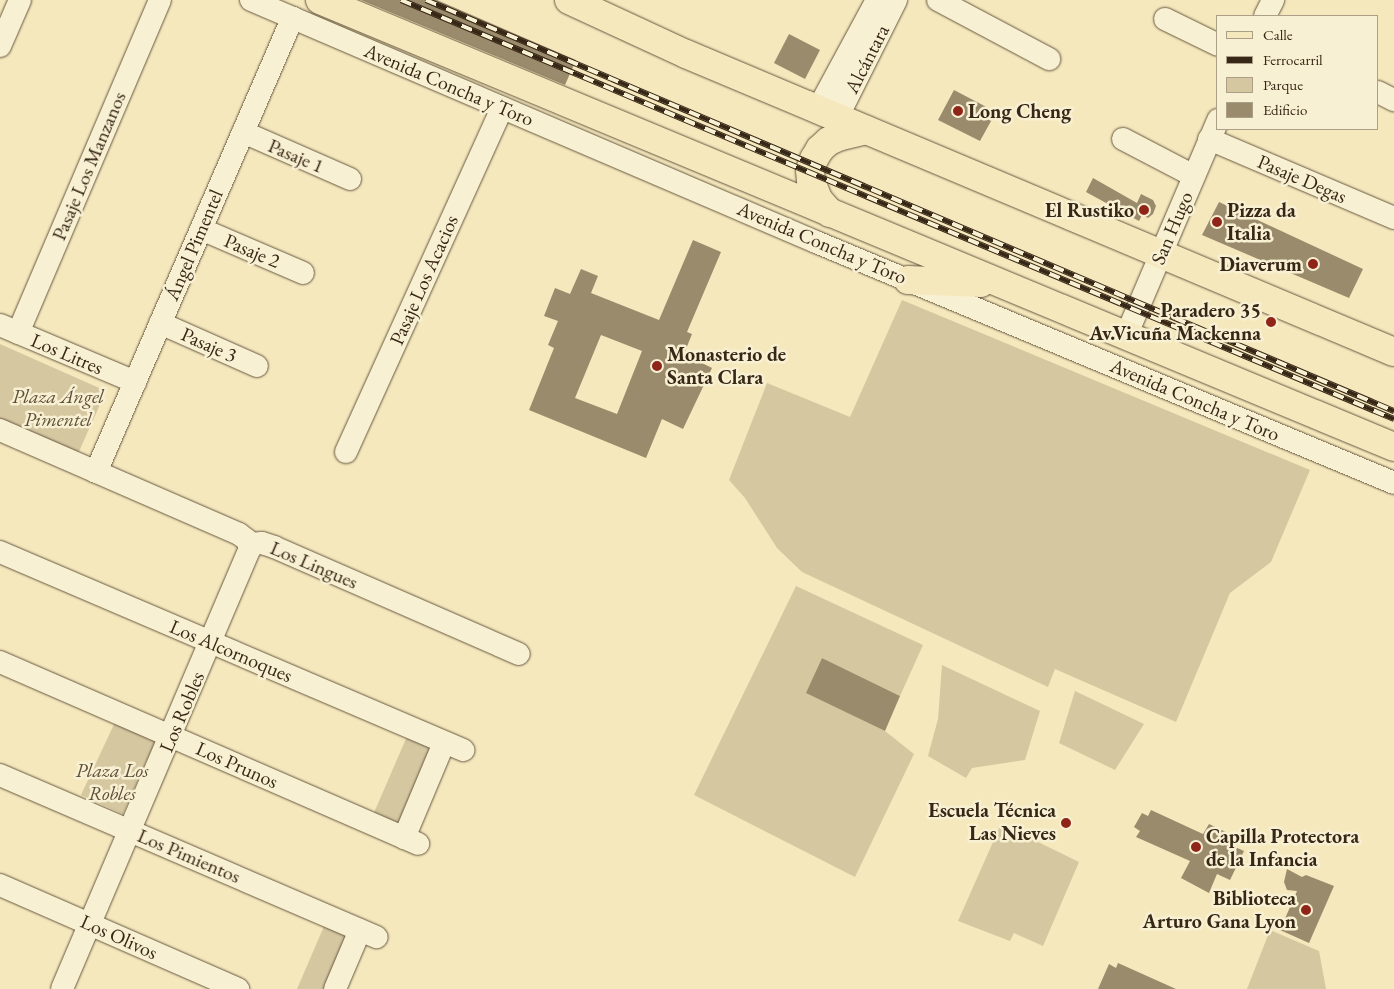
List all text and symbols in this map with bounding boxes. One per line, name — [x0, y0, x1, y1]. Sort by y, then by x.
legend — [1216, 15, 1379, 130]
street label: Alcántara — [840, 21, 894, 97]
text: Calle — [1263, 25, 1293, 44]
street label: Avenida Concha y Toro — [361, 38, 537, 132]
text: Ferrocarril — [1263, 50, 1323, 69]
text: Parque — [1263, 75, 1303, 94]
street label: Pasaje Los Manzanos — [47, 88, 131, 244]
place label: Long Cheng — [968, 99, 1071, 123]
text: Edificio — [1263, 100, 1307, 119]
marker: Long Cheng — [952, 105, 964, 117]
street label: Pasaje 1 — [265, 134, 327, 178]
street label: Pasaje Degas — [1254, 149, 1350, 209]
street label: Ángel Pimentel — [160, 186, 228, 304]
street label: San Hugo — [1146, 188, 1198, 268]
street label: Avenida Concha y Toro — [734, 196, 910, 290]
place label: El Rustiko — [1045, 198, 1134, 222]
place label: Pizza da Italia — [1227, 198, 1296, 245]
marker: El Rustiko — [1138, 204, 1150, 216]
street label: Pasaje Los Acacios — [385, 211, 463, 349]
marker: Pizza da Italia — [1211, 216, 1223, 228]
street label: Pasaje 2 — [221, 229, 283, 273]
place label: Diaverum — [1219, 252, 1302, 276]
marker: Diaverum — [1306, 257, 1320, 271]
place label: Paradero 35 Av.Vicuña Mackenna — [1089, 299, 1261, 346]
marker: Paradero 35 Av.Vicuña Mackenna — [1265, 316, 1277, 328]
street label: Pasaje 3 — [178, 322, 240, 368]
street label: Los Litres — [27, 328, 107, 380]
place label: Monasterio de Santa Clara — [667, 342, 786, 389]
street label: Avenida Concha y Toro — [1107, 353, 1283, 447]
marker: Monasterio de Santa Clara — [651, 360, 663, 372]
park label: Plaza Ángel Pimentel — [12, 385, 104, 432]
street label: Los Lingues — [267, 536, 361, 594]
street label: Los Alcornoques — [166, 614, 296, 688]
street label: Los Robles — [154, 668, 210, 756]
street label: Los Prunos — [192, 736, 282, 794]
park label: Plaza Los Robles — [75, 759, 149, 806]
place label: Escuela Técnica Las Nieves — [928, 799, 1056, 846]
marker: Escuela Técnica Las Nieves — [1060, 817, 1072, 829]
street label: Los Pimientos — [134, 824, 244, 888]
place label: Capilla Protectora de la Infancia — [1206, 824, 1359, 871]
marker: Capilla Protectora de la Infancia — [1190, 841, 1202, 853]
place label: Biblioteca Arturo Gana Lyon — [1143, 886, 1296, 933]
marker: Biblioteca Arturo Gana Lyon — [1300, 904, 1312, 916]
street label: Los Olivos — [77, 909, 161, 965]

